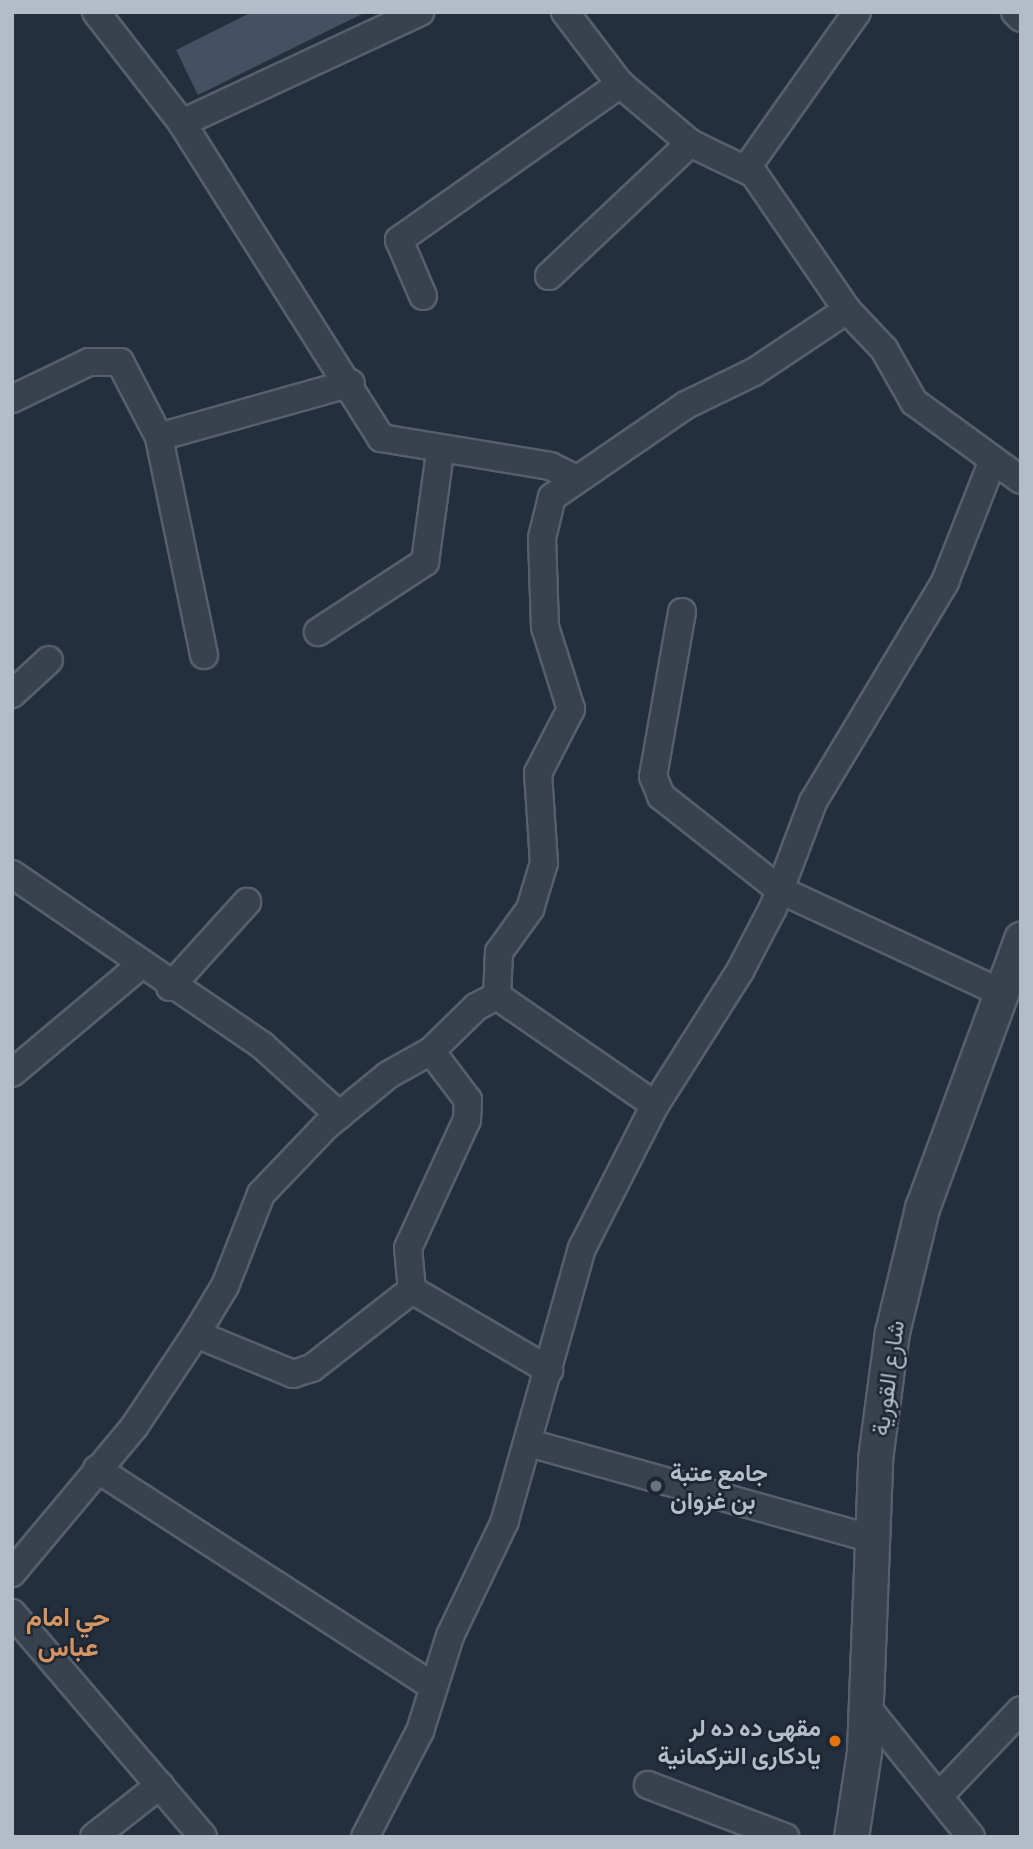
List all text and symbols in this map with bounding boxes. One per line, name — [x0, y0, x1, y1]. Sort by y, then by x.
street label: شارع القورية — [865, 1318, 909, 1438]
place label: جامع عتبة بن غزوان — [670, 1458, 768, 1514]
marker: جامع عتبة بن غزوان — [648, 1478, 664, 1494]
district label: حي امام عباس — [26, 1600, 110, 1662]
place label: مقهى ده ده لر يادكارى التركمانية — [658, 1713, 821, 1769]
marker: مقهى ده ده لر يادكارى التركمانية — [827, 1733, 843, 1749]

